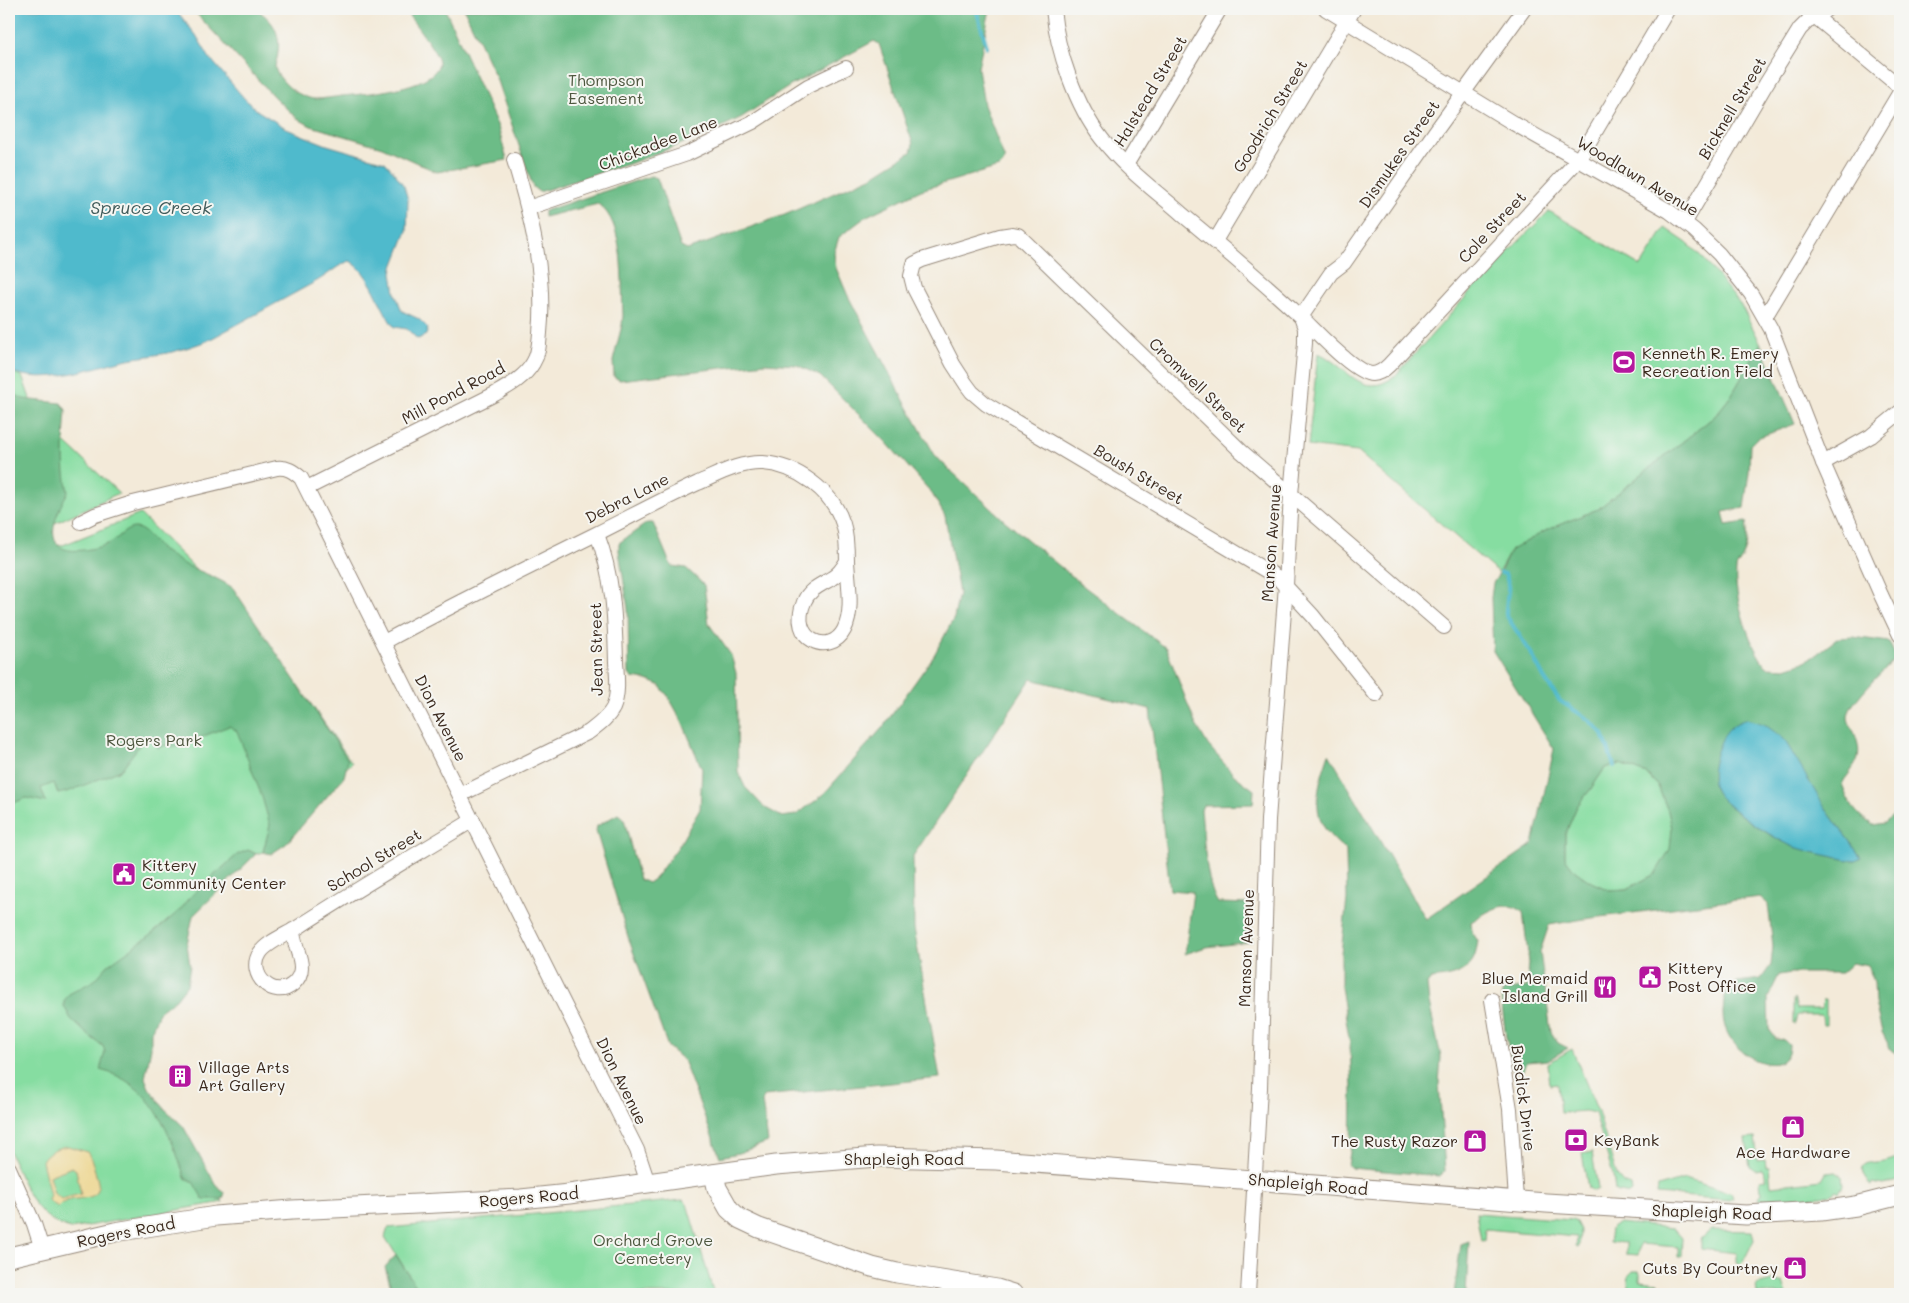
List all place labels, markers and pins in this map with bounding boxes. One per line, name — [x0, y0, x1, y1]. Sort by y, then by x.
place label: Kenneth R. Emery Recreation Field — [1642, 342, 1779, 381]
sports icon: Kenneth R. Emery Recreation Field — [1611, 349, 1637, 375]
place label: Kittery Community Center — [142, 854, 287, 893]
public building icon: Kittery Community Center — [111, 861, 137, 887]
place label: Kittery Post Office — [1668, 957, 1757, 996]
public building icon: Kittery Post Office — [1637, 964, 1663, 990]
place label: Blue Mermaid Island Grill — [1482, 967, 1588, 1006]
restaurant icon: Blue Mermaid Island Grill — [1592, 974, 1618, 1000]
place label: Village Arts Art Gallery — [198, 1056, 289, 1095]
building icon: Village Arts Art Gallery — [167, 1063, 193, 1089]
shop icon: Ace Hardware — [1780, 1114, 1806, 1140]
bank icon: KeyBank — [1563, 1127, 1589, 1153]
shop icon: The Rusty Razor — [1462, 1128, 1488, 1154]
place label: KeyBank — [1594, 1129, 1659, 1150]
place label: The Rusty Razor — [1331, 1130, 1458, 1151]
place label: Ace Hardware — [1735, 1141, 1851, 1162]
shop icon: Cuts By Courtney — [1782, 1255, 1808, 1281]
place label: Cuts By Courtney — [1643, 1257, 1778, 1278]

